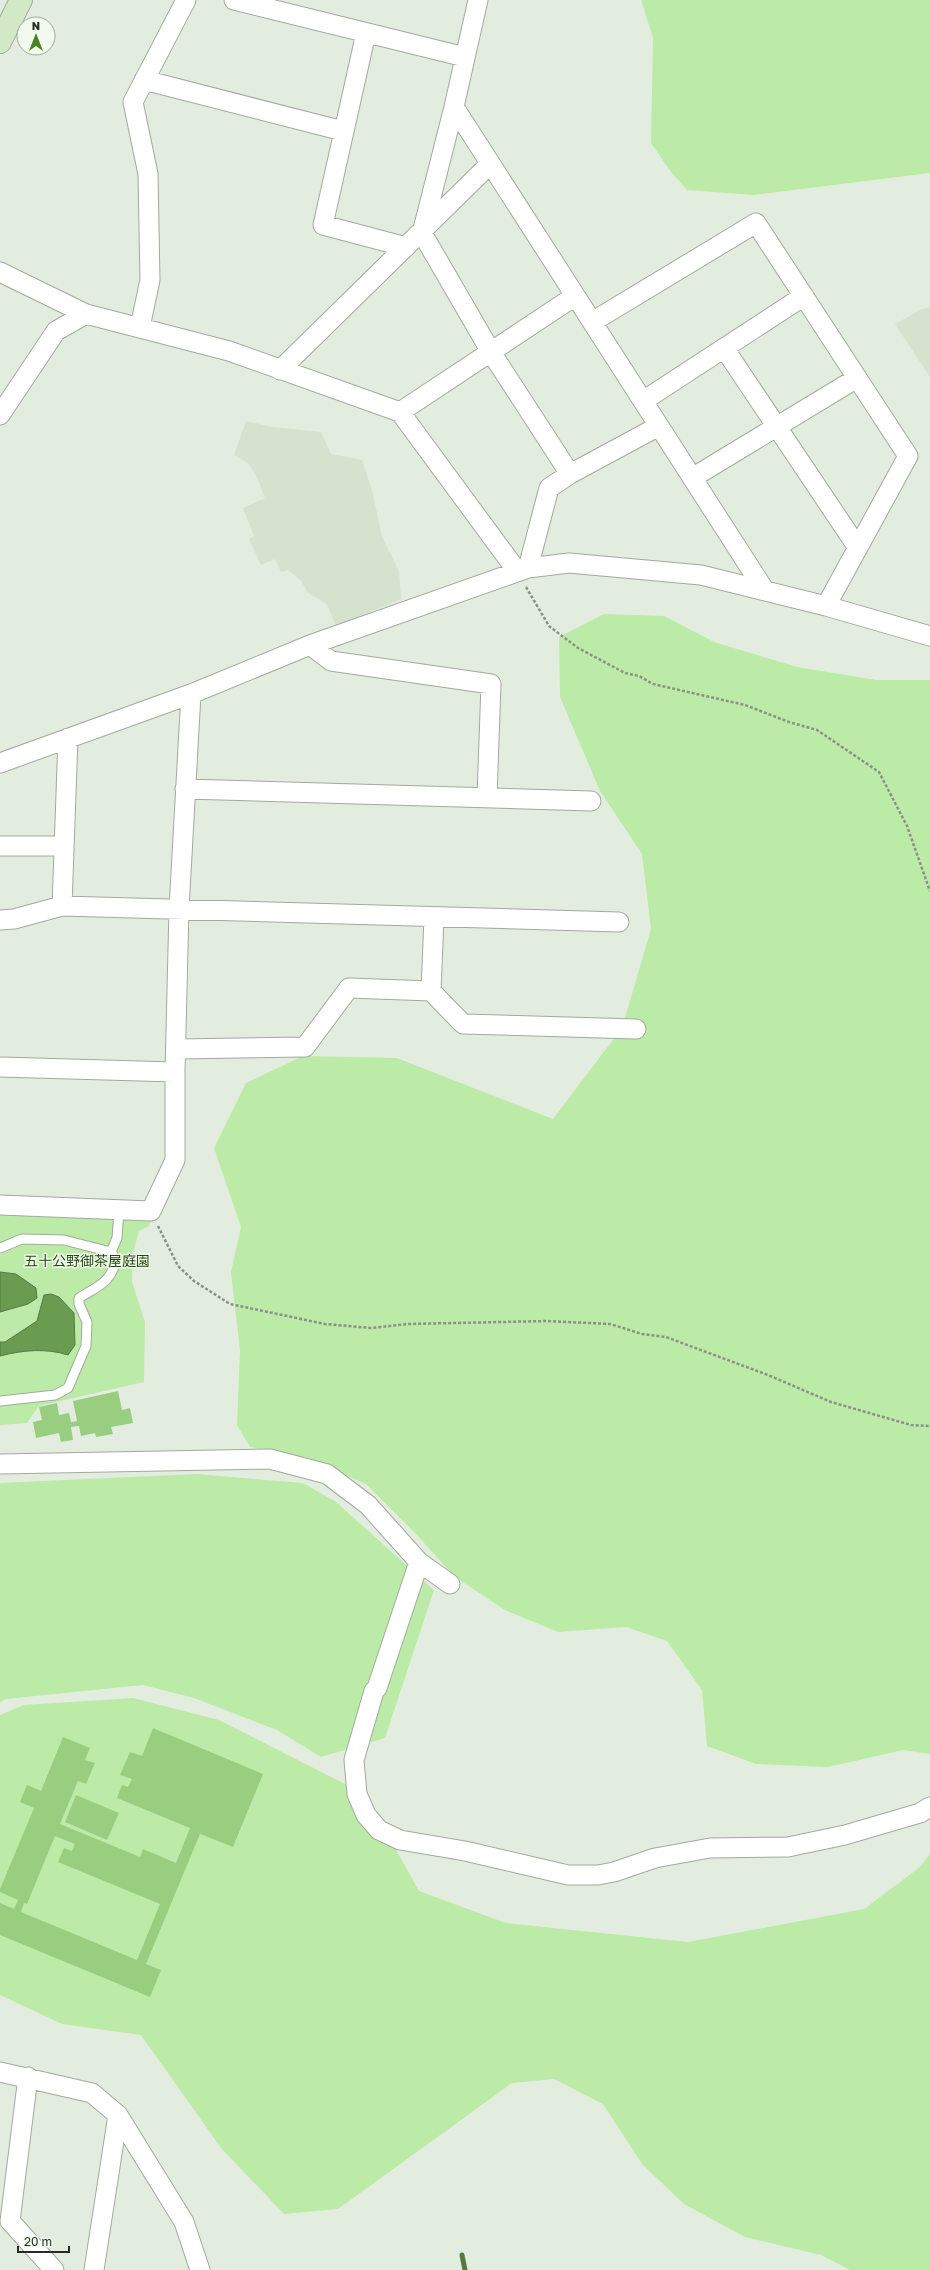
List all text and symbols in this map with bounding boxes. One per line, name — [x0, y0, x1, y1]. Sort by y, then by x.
north arrow — [16, 16, 56, 56]
text: N — [32, 19, 40, 32]
park label: 五十公野御茶屋庭園 — [24, 1252, 150, 1269]
scale bar — [18, 2228, 69, 2254]
text: 20 m — [24, 2234, 52, 2249]

